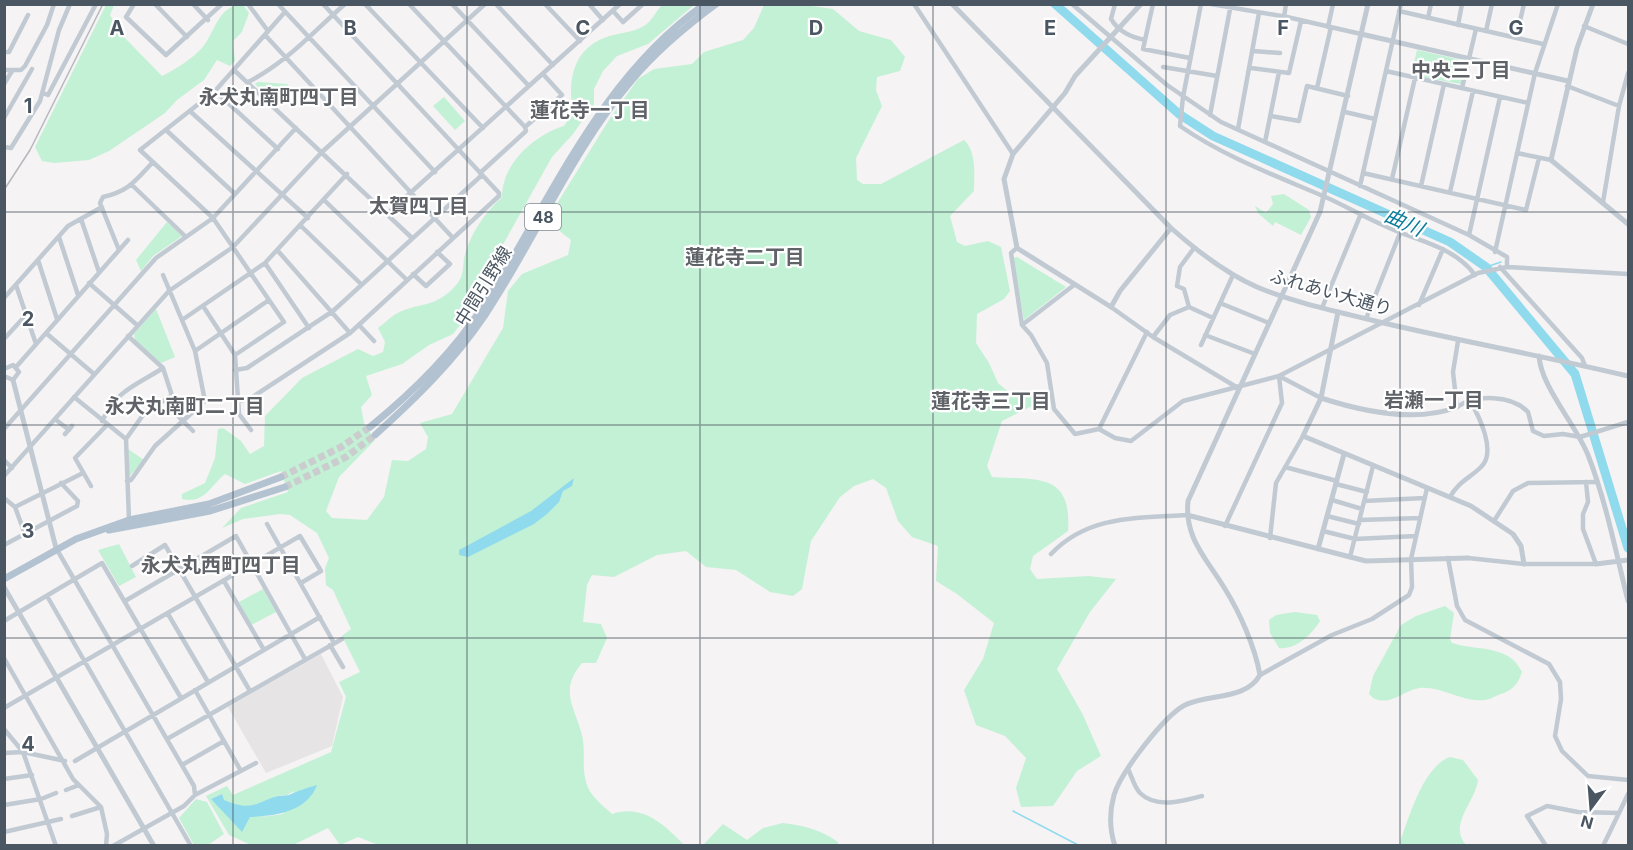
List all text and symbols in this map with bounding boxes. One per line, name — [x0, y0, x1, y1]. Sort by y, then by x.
text: A — [110, 16, 125, 40]
text: B — [343, 16, 357, 40]
text: C — [576, 16, 590, 40]
text: D — [809, 16, 823, 40]
text: E — [1044, 16, 1056, 40]
text: F — [1277, 16, 1289, 40]
text: G — [1508, 16, 1524, 40]
district label: 中央三丁目 — [1411, 58, 1511, 82]
district label: 永犬丸南町四丁目 — [199, 85, 359, 109]
text: 1 — [24, 94, 32, 118]
district label: 蓮花寺一丁目 — [530, 98, 650, 122]
district label: 太賀四丁目 — [369, 194, 469, 218]
water label: 曲川 — [1381, 203, 1429, 242]
road number: 48 — [525, 204, 561, 230]
street label: 中間引野線 — [450, 242, 516, 330]
district label: 蓮花寺二丁目 — [685, 245, 805, 269]
street label: ふれあい大通り — [1268, 265, 1394, 319]
text: 2 — [22, 307, 34, 331]
district label: 岩瀬一丁目 — [1384, 388, 1484, 412]
district label: 蓮花寺三丁目 — [931, 389, 1051, 413]
district label: 永犬丸南町二丁目 — [105, 394, 265, 418]
text: 3 — [22, 519, 34, 543]
district label: 永犬丸西町四丁目 — [141, 553, 301, 577]
text: 4 — [21, 732, 35, 756]
north arrow — [1561, 778, 1621, 838]
text: N — [1578, 811, 1595, 834]

